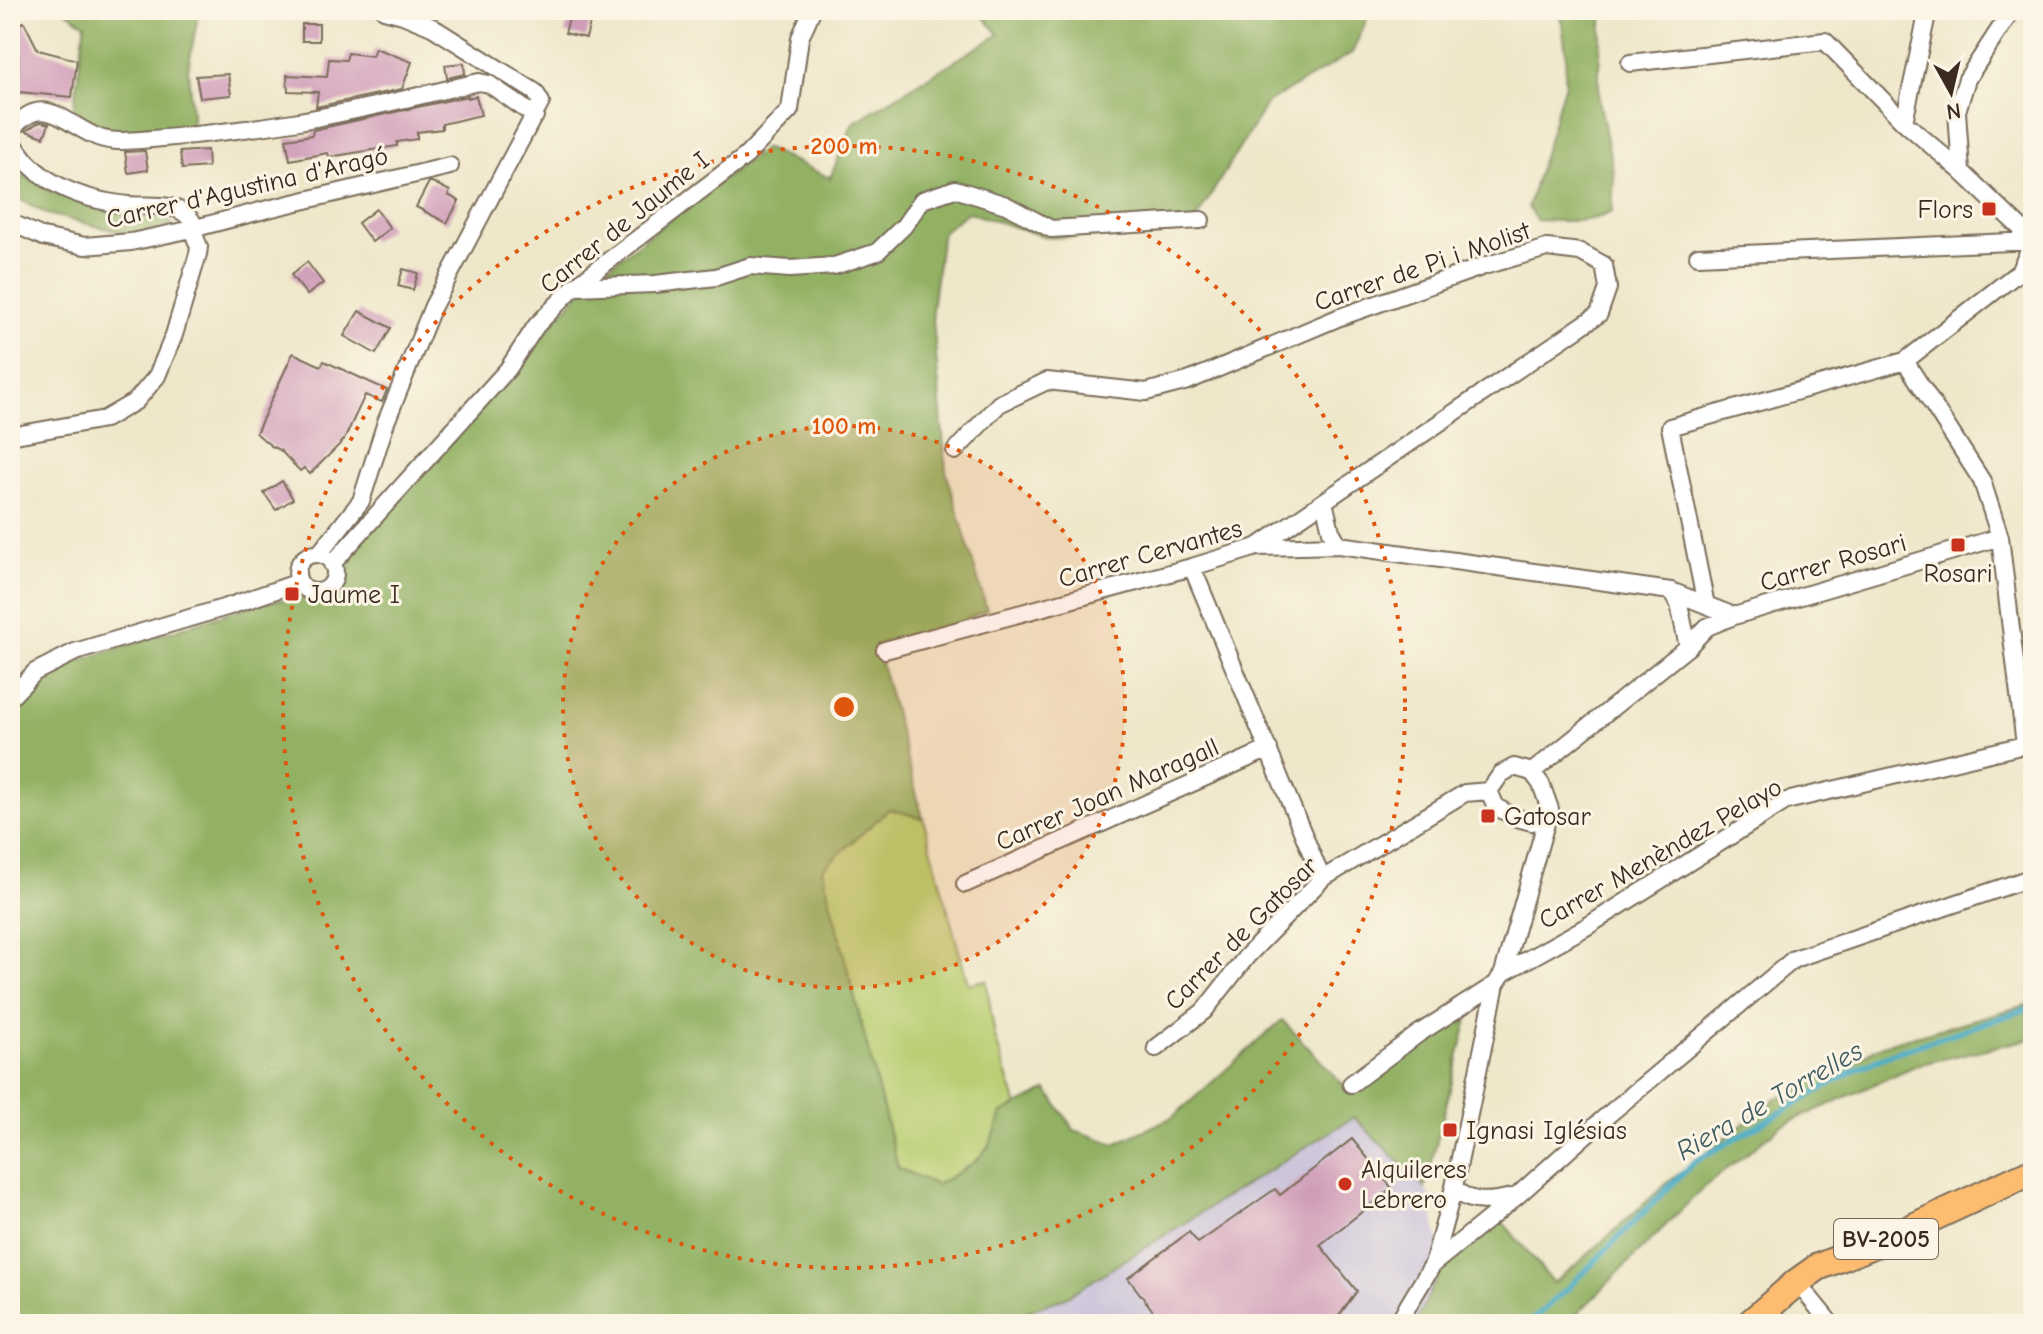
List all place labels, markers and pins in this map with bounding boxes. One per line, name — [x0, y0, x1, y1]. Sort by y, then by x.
place label: Flors — [1917, 195, 1973, 225]
marker: Flors — [1980, 200, 1998, 218]
marker: Rosari — [1949, 536, 1967, 554]
place label: Rosari — [1923, 559, 1993, 589]
place label: Jaume I — [308, 580, 400, 610]
marker: Jaume I — [283, 585, 301, 603]
centre of rings — [830, 693, 858, 721]
place label: Gatosar — [1504, 802, 1591, 832]
marker: Gatosar — [1479, 807, 1497, 825]
place label: Ignasi Iglésias — [1466, 1116, 1627, 1146]
marker: Ignasi Iglésias — [1441, 1121, 1459, 1139]
place label: Alquileres Lebrero — [1361, 1155, 1467, 1215]
marker: Alquileres Lebrero — [1336, 1175, 1354, 1193]

